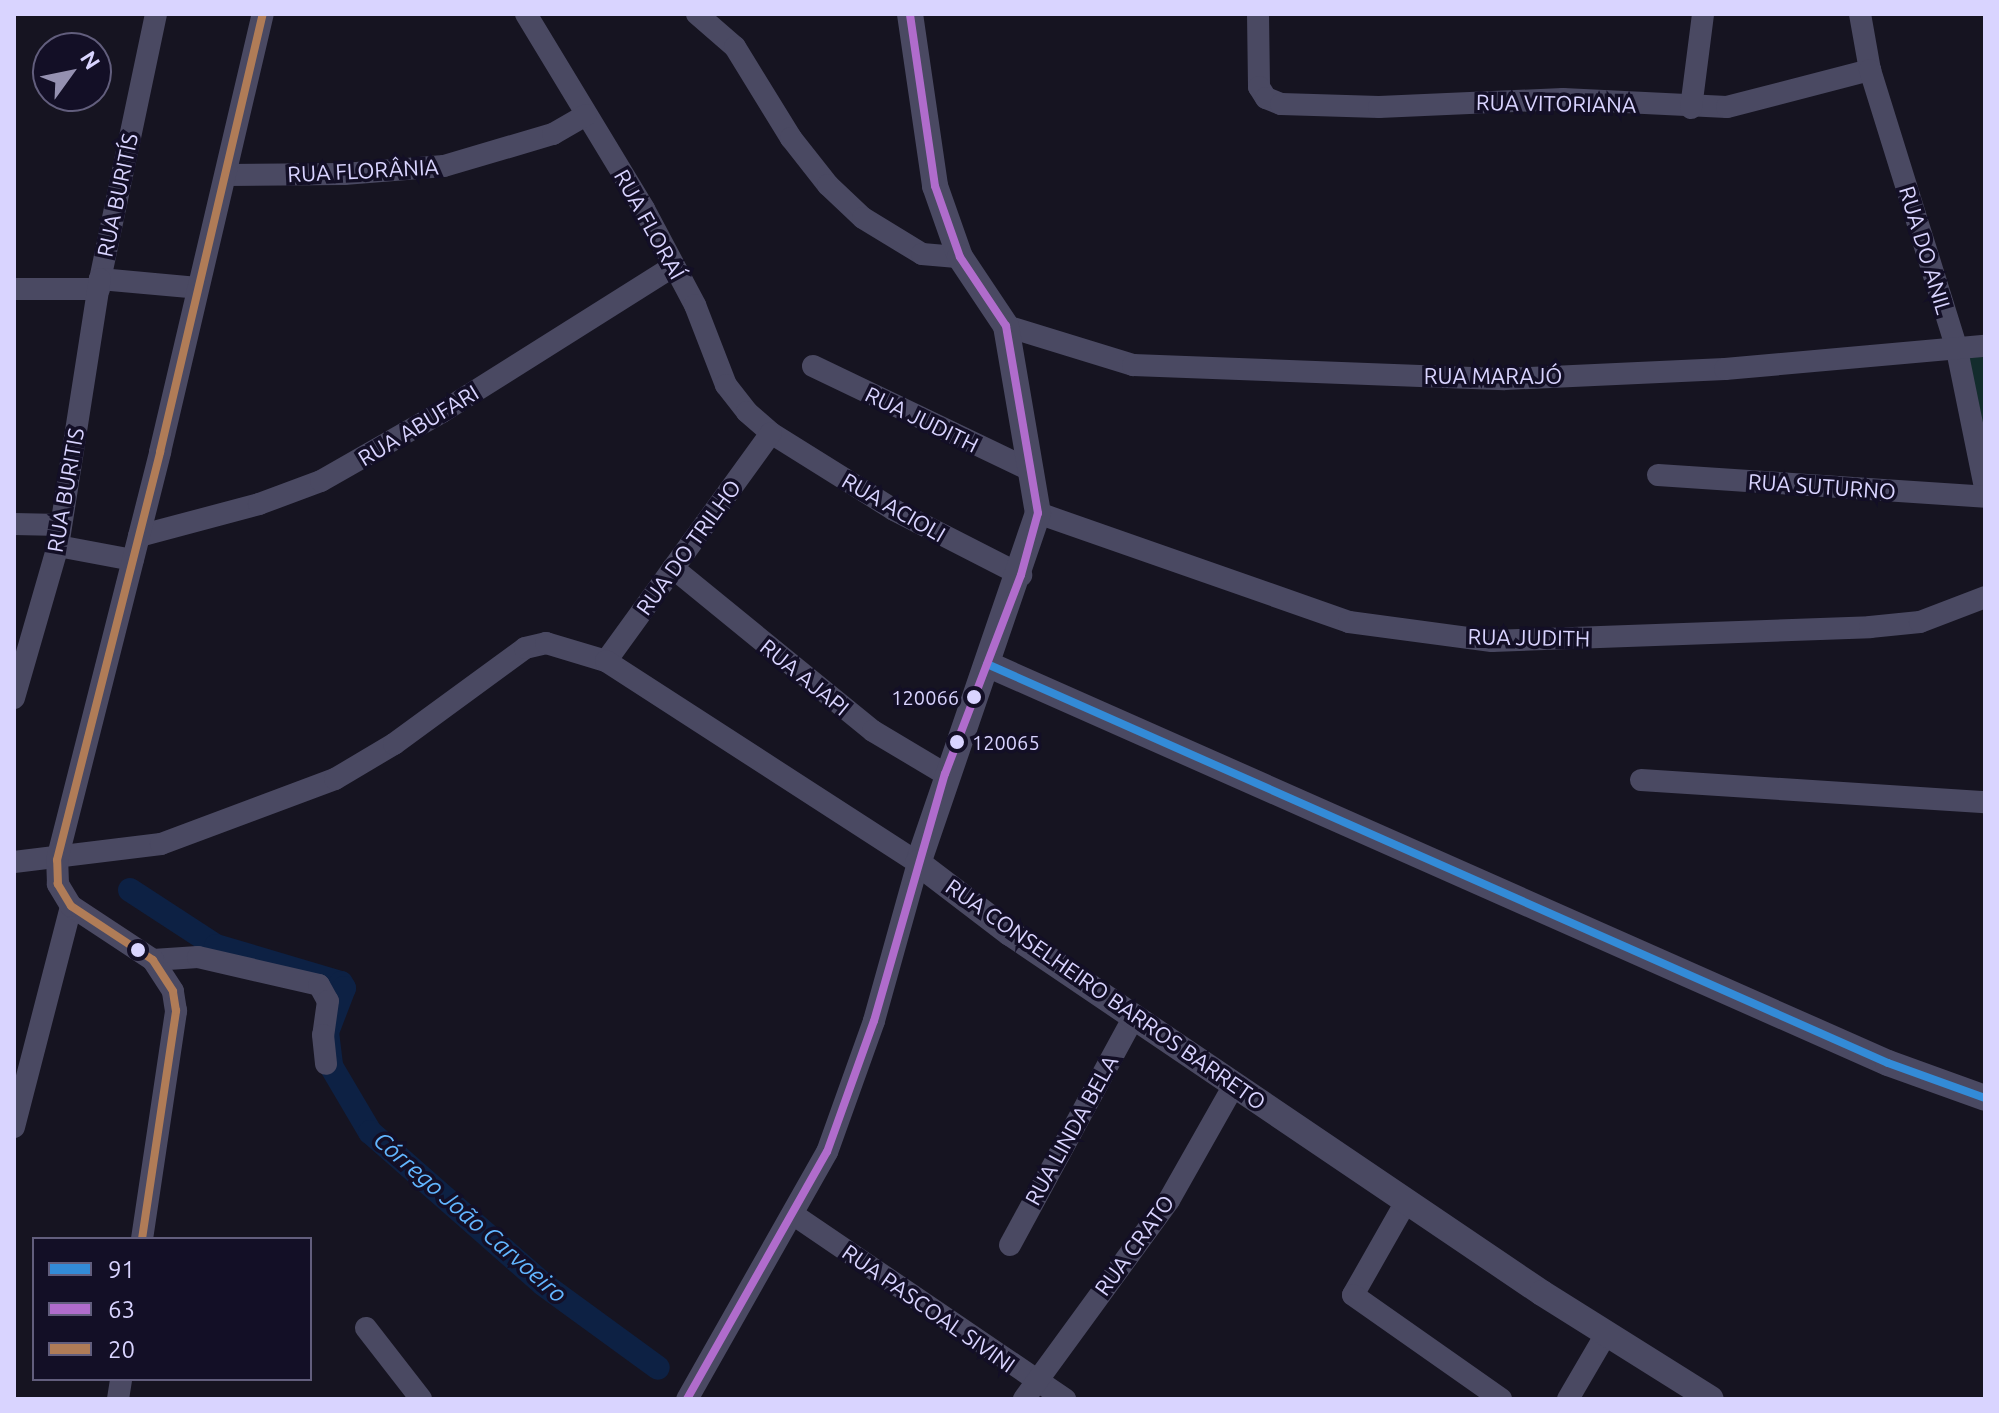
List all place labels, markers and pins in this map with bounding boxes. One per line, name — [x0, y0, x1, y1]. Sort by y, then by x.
place label: 120066 — [891, 685, 959, 709]
marker: 120066 — [966, 689, 982, 705]
place label: 120065 — [972, 730, 1040, 754]
marker: 120065 — [949, 734, 965, 750]
unlabelled marker — [130, 942, 146, 958]

